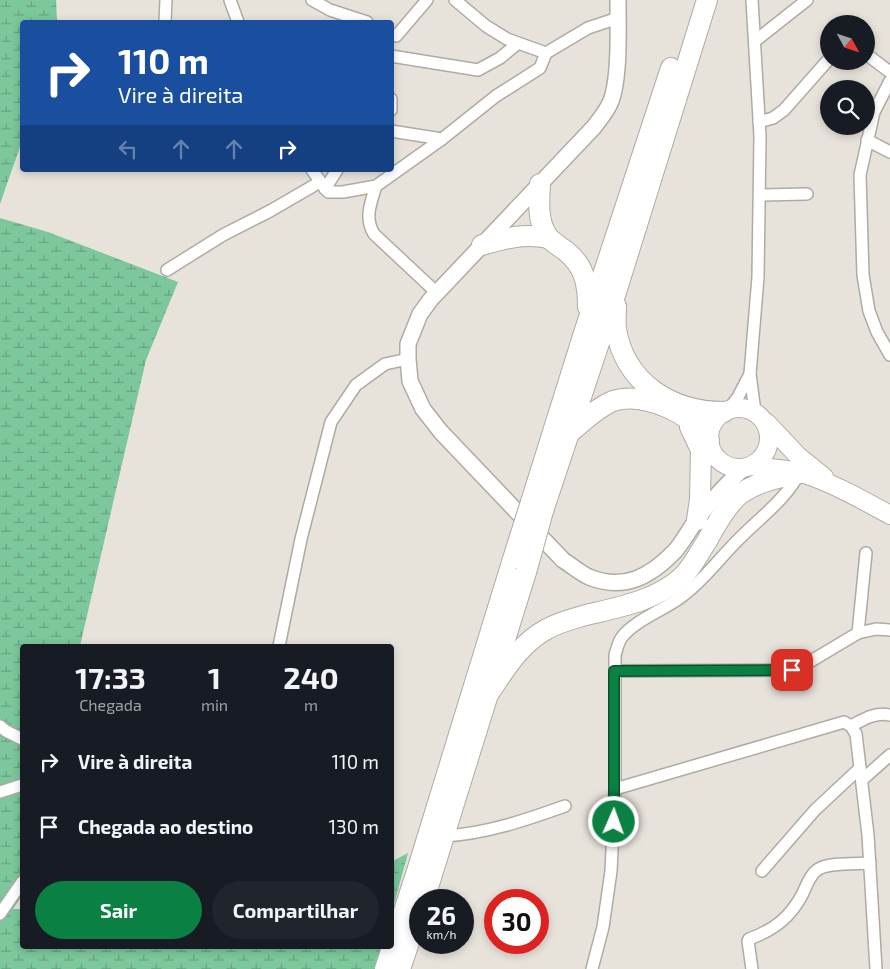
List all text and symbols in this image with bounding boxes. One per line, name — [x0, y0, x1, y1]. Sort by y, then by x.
north arrow — [820, 15, 875, 70]
map controls — [820, 15, 875, 135]
text: 110 m — [118, 39, 209, 81]
icon: right — [35, 40, 100, 105]
button: search — [820, 80, 875, 135]
text: Vire à direita — [118, 81, 243, 107]
icon: left — [114, 135, 142, 163]
icon: ahead — [167, 135, 195, 163]
icon: ahead — [220, 135, 248, 163]
icon: right — [273, 135, 301, 163]
pin — [771, 649, 813, 691]
icon: arrive — [778, 656, 806, 684]
text: 17:33 — [75, 659, 146, 695]
text: 1 — [208, 659, 221, 695]
text: 240 — [283, 659, 339, 695]
text: Chegada — [79, 695, 142, 714]
text: min — [201, 695, 228, 714]
text: m — [304, 695, 318, 714]
icon: right — [35, 748, 63, 776]
text: Vire à direita — [78, 750, 192, 773]
text: 110 m — [332, 750, 379, 773]
position arrow — [587, 795, 639, 847]
icon: arrive — [35, 813, 63, 841]
text: Chegada ao destino — [78, 815, 253, 838]
text: 130 m — [329, 815, 379, 838]
button: Sair — [35, 881, 202, 939]
button: Compartilhar — [212, 881, 379, 939]
speed limit sign: 30 — [484, 889, 549, 954]
text: 26 — [427, 900, 456, 930]
text: km/h — [427, 927, 456, 941]

